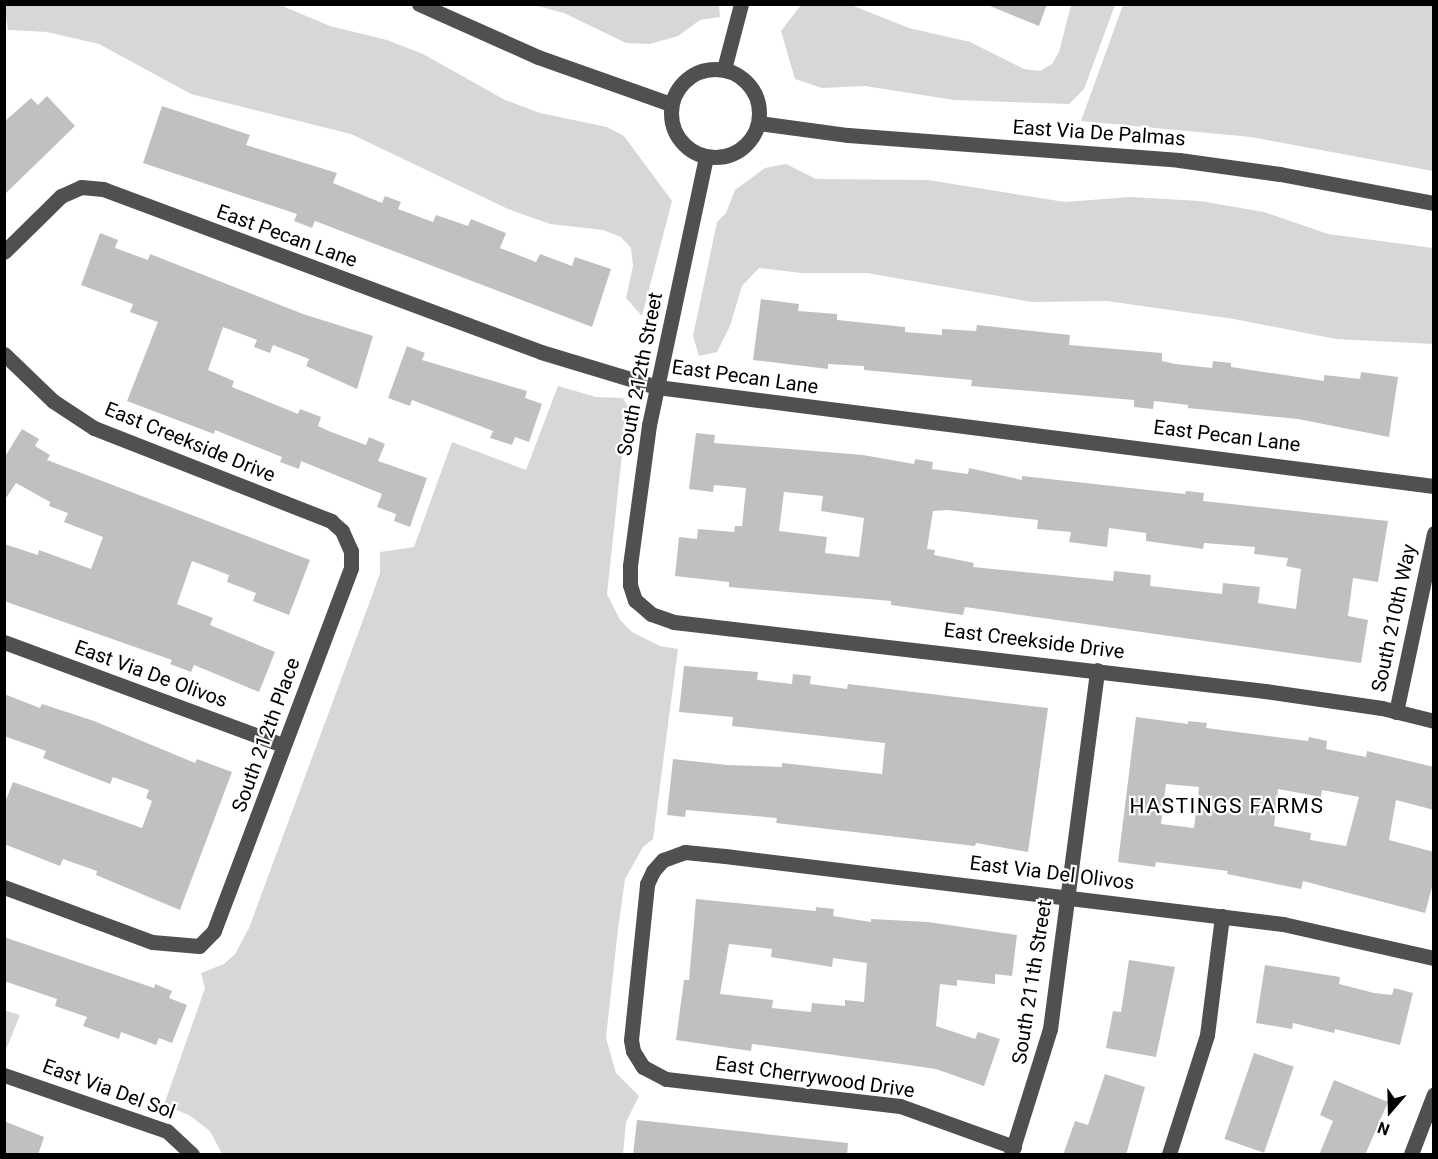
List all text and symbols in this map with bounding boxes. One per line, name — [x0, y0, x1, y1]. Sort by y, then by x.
street label: East Via De Palmas — [1012, 115, 1186, 151]
street label: East Pecan Lane — [213, 199, 361, 273]
street label: South 212th Street — [612, 290, 668, 458]
street label: East Pecan Lane — [670, 355, 820, 399]
street label: East Creekside Drive — [101, 397, 279, 487]
street label: East Pecan Lane — [1152, 415, 1302, 457]
street label: South 210th Way — [1367, 542, 1421, 694]
street label: East Creekside Drive — [942, 618, 1126, 664]
street label: East Via De Olivos — [71, 635, 231, 713]
street label: South 212th Place — [227, 655, 305, 815]
district label: HASTINGS FARMS — [1130, 793, 1324, 819]
street label: East Via Del Olivos — [968, 851, 1136, 895]
street label: South 211th Street — [1007, 898, 1057, 1066]
street label: East Cherrywood Drive — [714, 1051, 916, 1103]
street label: East Via Del Sol — [39, 1054, 179, 1124]
north arrow — [1360, 1081, 1420, 1141]
text: N — [1375, 1118, 1392, 1139]

